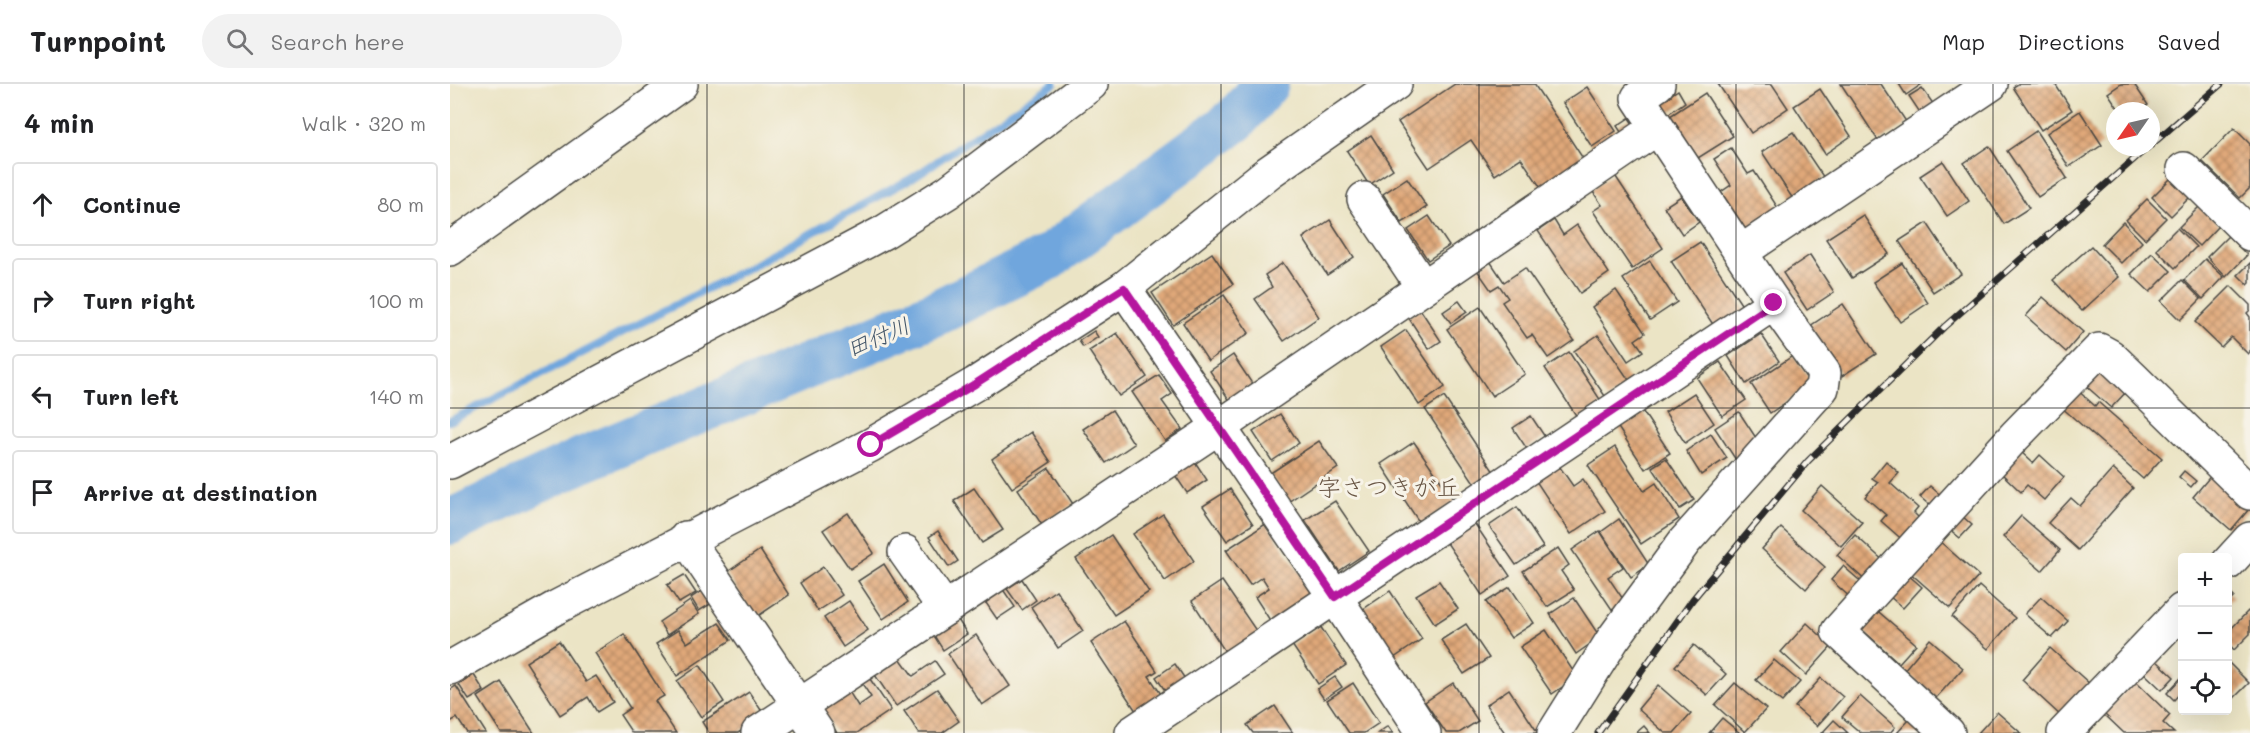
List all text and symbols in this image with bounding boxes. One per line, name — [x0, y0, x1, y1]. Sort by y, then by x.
search box — [202, 14, 622, 68]
text: Turnpoint — [30, 23, 166, 59]
icon: search — [223, 25, 256, 58]
text: Search here — [271, 27, 405, 56]
text: Map — [1942, 28, 1985, 55]
text: Directions — [2018, 28, 2125, 55]
text: Saved — [2158, 28, 2220, 55]
north arrow — [2106, 102, 2160, 156]
text: 4 min — [24, 106, 94, 140]
text: Walk · 320 m — [301, 110, 426, 136]
icon: ahead — [26, 188, 59, 221]
text: Continue — [83, 190, 181, 219]
text: 80 m — [377, 191, 424, 217]
icon: right — [26, 284, 59, 317]
text: Turn right — [83, 286, 195, 315]
text: 100 m — [368, 287, 424, 313]
route end — [1760, 289, 1786, 315]
water label: 田付川 — [842, 310, 914, 363]
icon: left — [26, 380, 59, 413]
text: Turn left — [83, 382, 179, 411]
text: 140 m — [369, 383, 424, 409]
route start — [857, 431, 883, 457]
district label: 字さつきが丘 — [1317, 471, 1461, 502]
icon: arrive — [26, 476, 59, 509]
text: Arrive at destination — [83, 478, 318, 507]
map controls — [2178, 553, 2232, 715]
button: + — [2178, 553, 2232, 607]
button: − — [2178, 607, 2232, 661]
button: locate — [2178, 661, 2232, 715]

